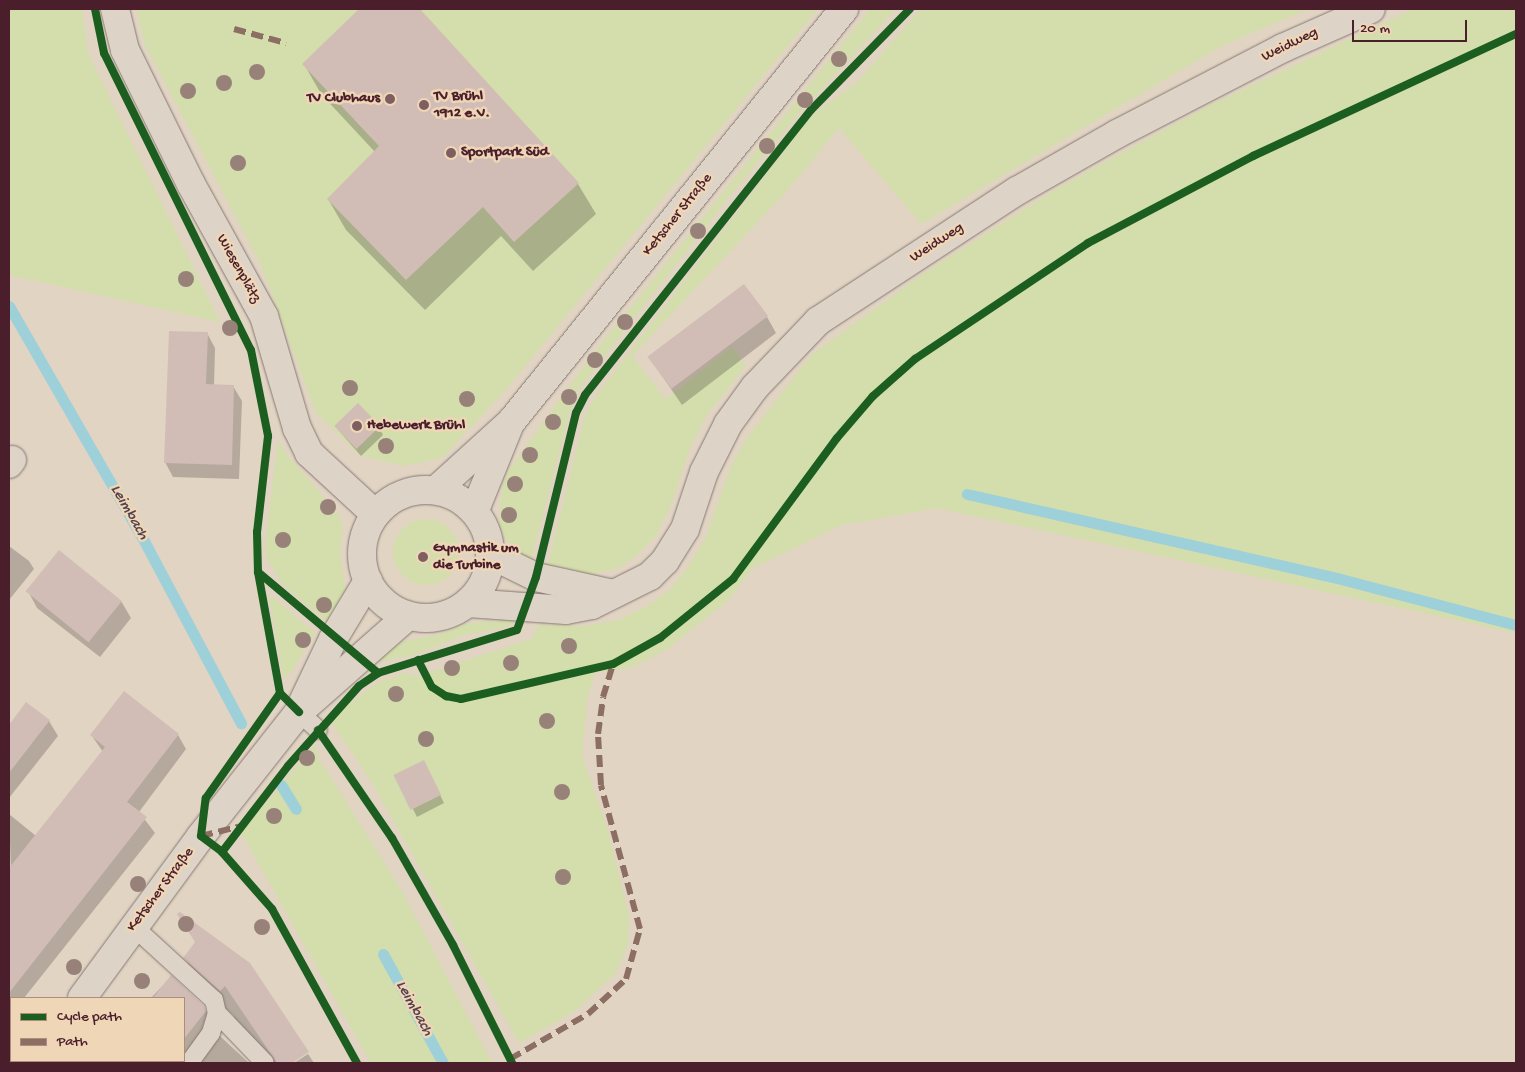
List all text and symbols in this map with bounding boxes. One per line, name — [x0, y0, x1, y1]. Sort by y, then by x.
scale bar — [1355, 10, 1470, 42]
text: 20 m — [1360, 20, 1390, 38]
street label: Weidweg — [1259, 24, 1321, 66]
place label: TV Brühl 1912 e.V. — [434, 87, 490, 122]
place label: TV Clubhaus — [307, 90, 380, 108]
marker: TV Clubhaus — [384, 93, 396, 105]
marker: TV Brühl 1912 e.V. — [418, 99, 430, 111]
place label: Sportpark Süd — [461, 144, 549, 162]
marker: Sportpark Süd — [445, 147, 457, 159]
street label: Ketscher Straße — [639, 170, 717, 260]
street label: Weidweg — [907, 219, 967, 267]
street label: Wiesenplätz — [212, 231, 264, 307]
place label: Hebewerk Brühl — [367, 417, 465, 435]
marker: Hebewerk Brühl — [351, 420, 363, 432]
water label: Leimbach — [105, 482, 151, 544]
place label: Gymnastik um die Turbine — [433, 539, 519, 574]
marker: Gymnastik um die Turbine — [417, 551, 429, 563]
street label: Ketscher Straße — [123, 844, 199, 936]
water label: Leimbach — [390, 978, 436, 1040]
legend — [10, 997, 185, 1062]
text: Cycle path — [57, 1008, 122, 1026]
text: Path — [57, 1033, 88, 1051]

